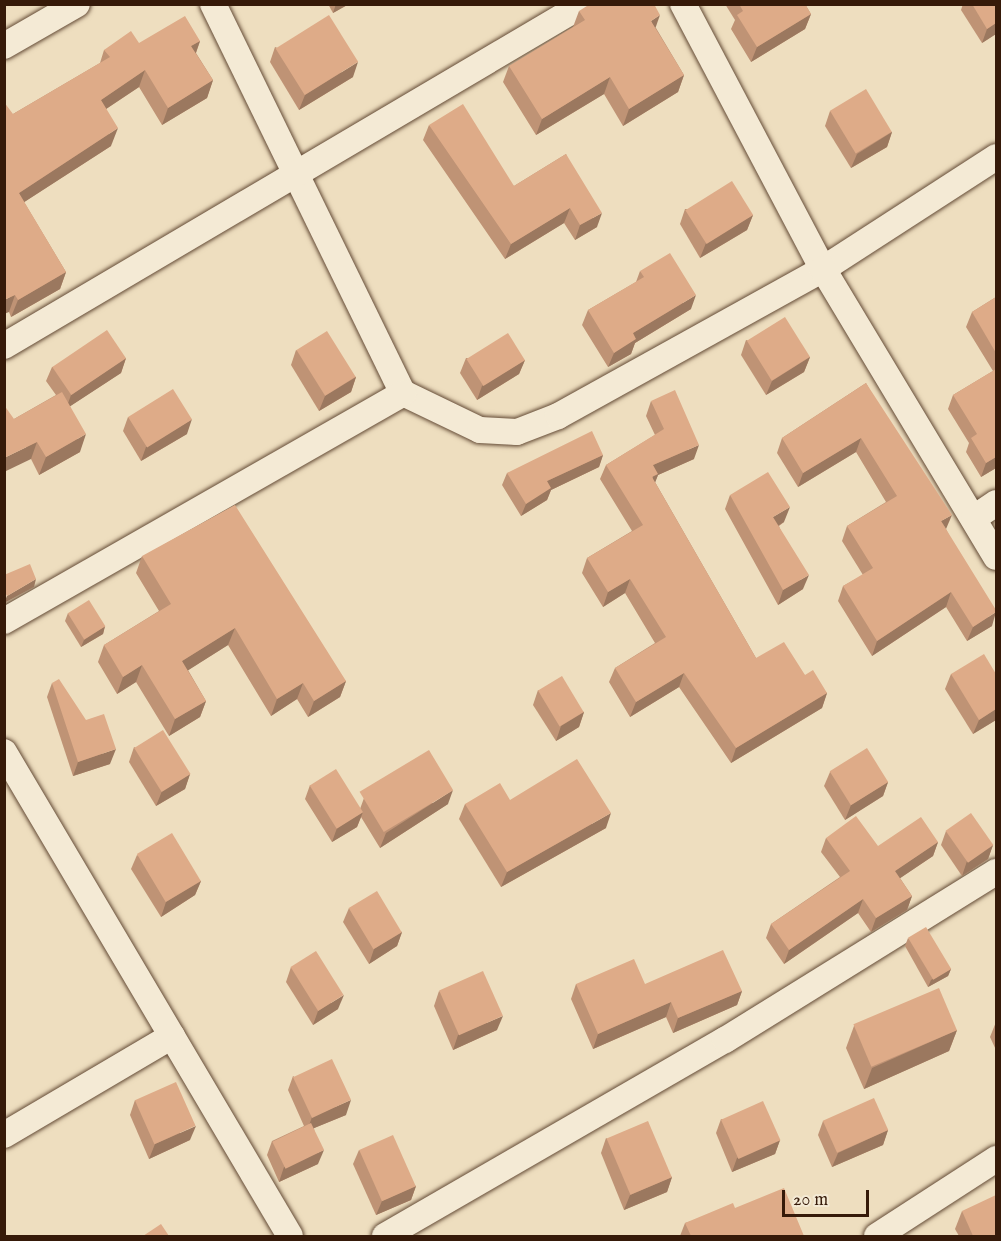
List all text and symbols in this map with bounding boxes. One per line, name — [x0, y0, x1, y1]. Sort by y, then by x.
scale bar — [785, 1178, 872, 1216]
text: 20 m — [793, 1189, 828, 1212]

